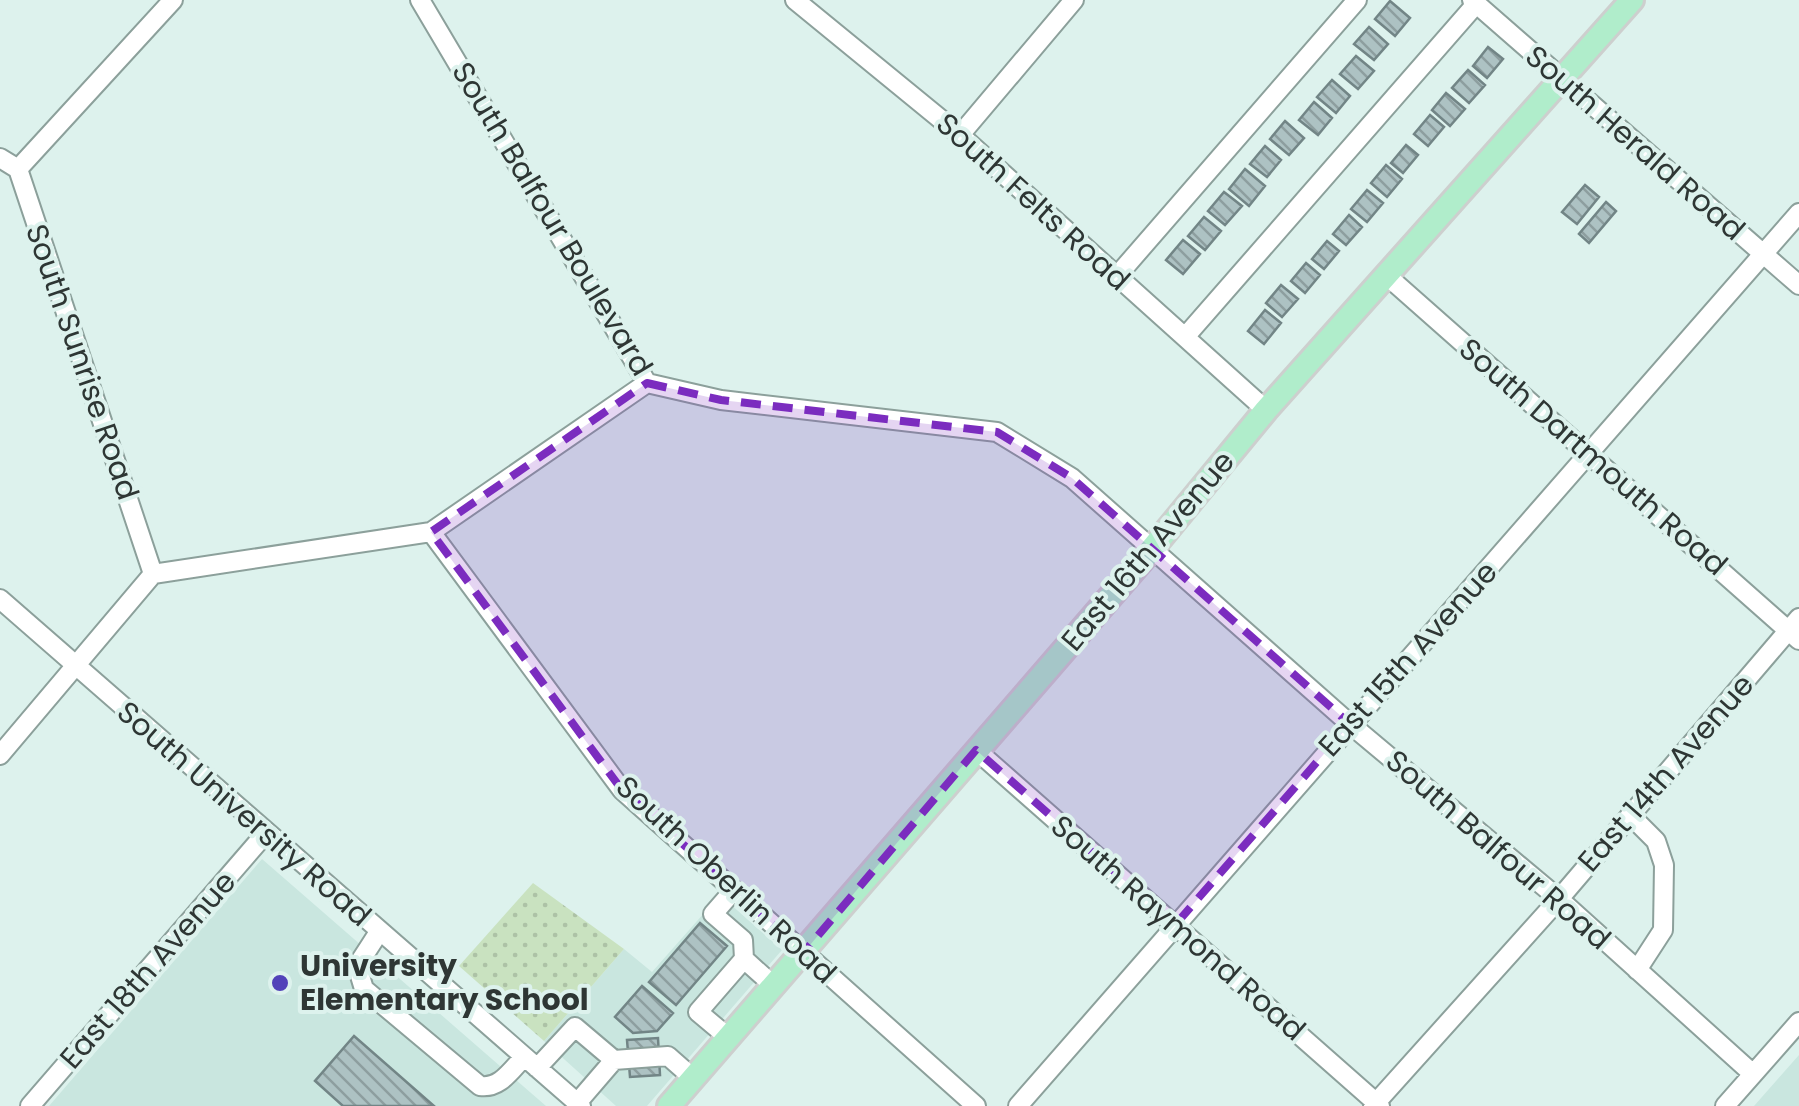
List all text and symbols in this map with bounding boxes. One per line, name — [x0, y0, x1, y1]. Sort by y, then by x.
street label: South Herald Road — [1516, 35, 1755, 250]
street label: South Balfour Boulevard — [442, 54, 663, 384]
street label: South Felts Road — [927, 103, 1140, 301]
street label: South Sunrise Road — [15, 218, 150, 505]
street label: South Dartmouth Road — [1450, 328, 1737, 585]
street label: East 16th Avenue — [1051, 441, 1244, 660]
street label: East 15th Avenue — [1308, 552, 1507, 766]
street label: East 14th Avenue — [1568, 664, 1764, 881]
street label: South University Road — [108, 691, 381, 936]
street label: South Balfour Road — [1376, 740, 1620, 960]
street label: South Oberlin Road — [606, 766, 846, 993]
street label: South Raymond Road — [1042, 805, 1315, 1051]
street label: East 18th Avenue — [50, 861, 246, 1078]
place label: University Elementary School — [300, 944, 589, 1021]
marker: University Elementary School — [269, 972, 291, 994]

